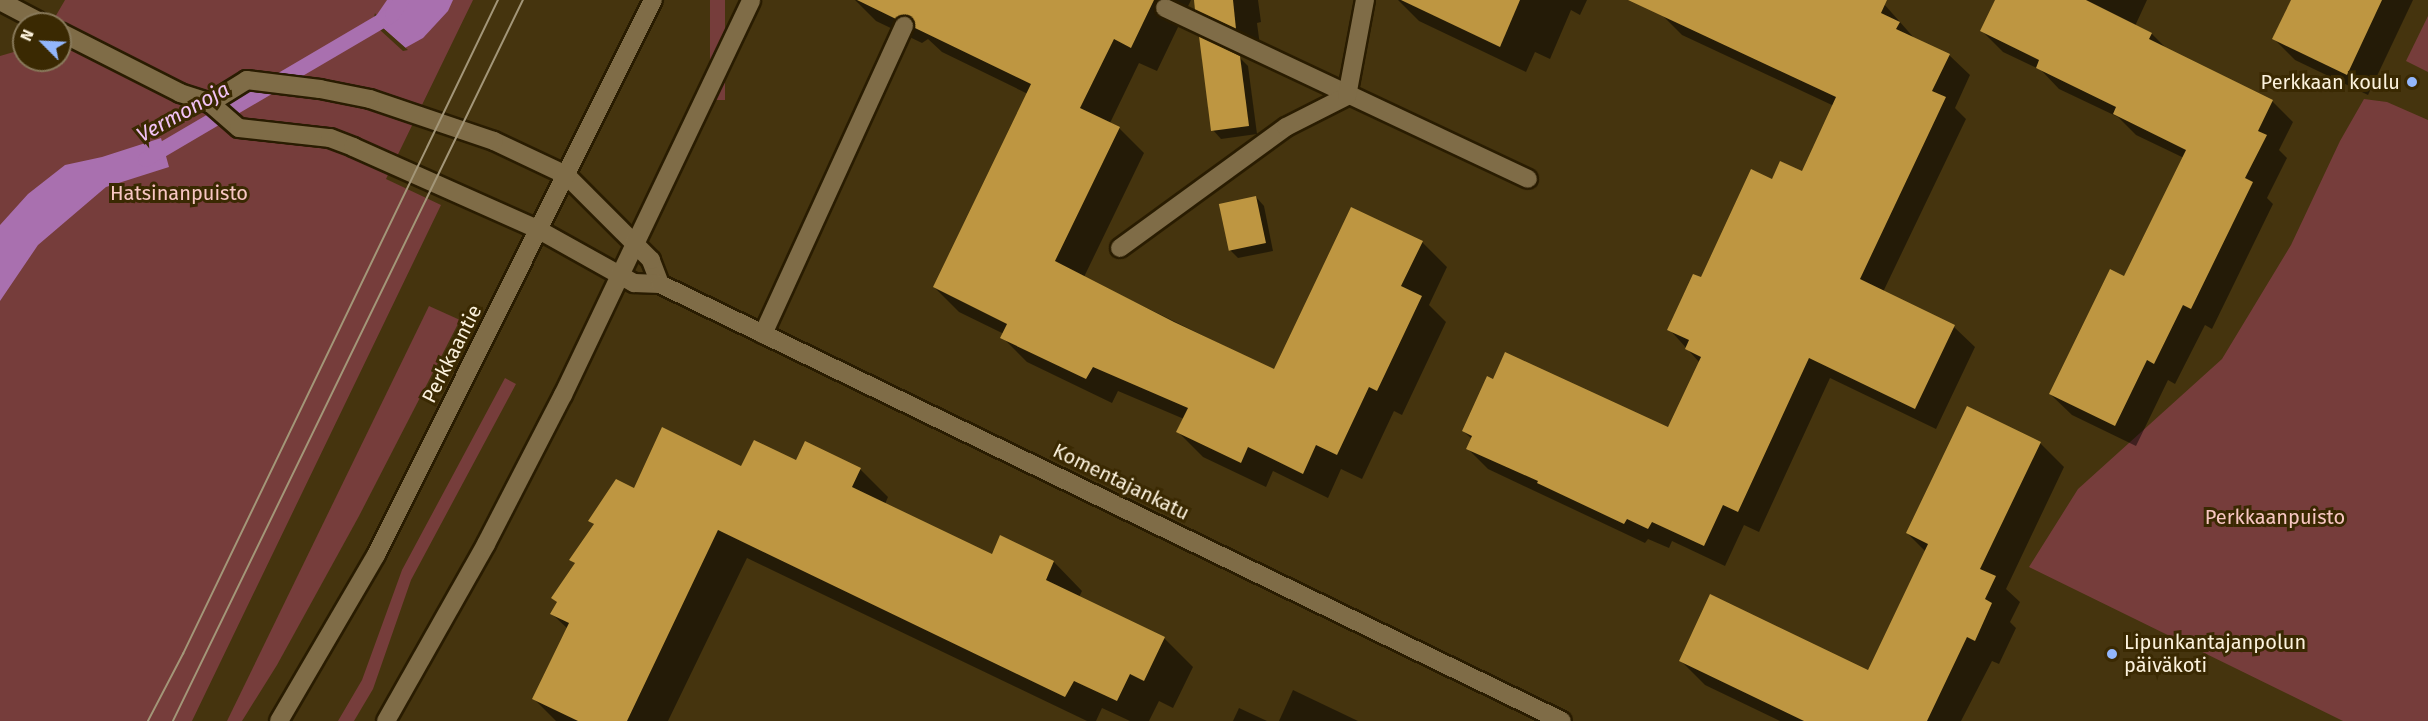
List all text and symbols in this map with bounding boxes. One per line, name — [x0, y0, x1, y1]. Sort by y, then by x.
north arrow — [12, 12, 72, 72]
text: N — [16, 27, 38, 44]
place label: Perkkaan koulu — [2261, 70, 2400, 94]
marker: Perkkaan koulu — [2405, 75, 2419, 89]
water label: Vermonoja — [132, 76, 234, 148]
park label: Hatsinanpuisto — [110, 181, 248, 205]
street label: Perkkaantie — [417, 301, 487, 407]
street label: Komentajankatu — [1049, 439, 1193, 525]
park label: Perkkaanpuisto — [2205, 505, 2345, 529]
place label: Lipunkantajanpolun päiväkoti — [2124, 630, 2306, 677]
marker: Lipunkantajanpolun päiväkoti — [2105, 647, 2119, 661]

